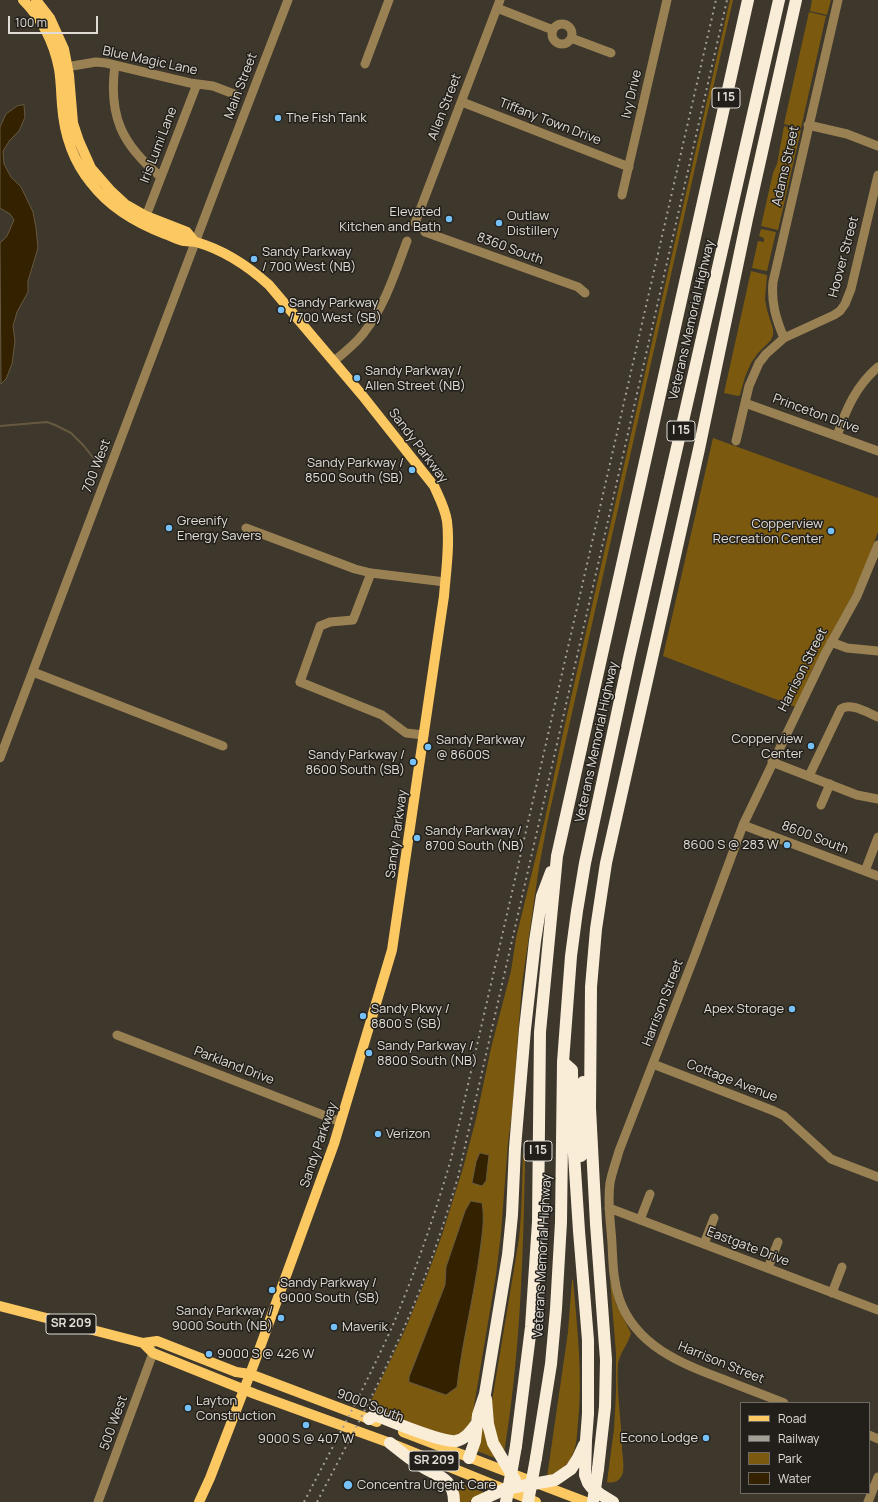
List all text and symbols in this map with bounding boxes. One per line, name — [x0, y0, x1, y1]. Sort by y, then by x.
scale bar — [10, 8, 100, 34]
text: 100 m — [15, 14, 47, 31]
street label: Blue Magic Lane — [101, 43, 199, 79]
street label: Main Street — [221, 51, 261, 121]
street label: Ivy Drive — [619, 68, 645, 120]
street label: Allen Street — [425, 71, 465, 143]
road number: I 15 — [712, 88, 740, 108]
street label: Tiffany Town Drive — [497, 95, 603, 149]
street label: Iris Lumi Lane — [137, 105, 181, 185]
place label: The Fish Tank — [286, 110, 367, 126]
marker: The Fish Tank — [273, 113, 283, 123]
street label: Adams Street — [769, 124, 803, 208]
place label: Elevated Kitchen and Bath — [339, 204, 441, 235]
place label: Outlaw Distillery — [507, 208, 559, 239]
marker: Elevated Kitchen and Bath — [444, 214, 454, 224]
street label: Hoover Street — [826, 215, 862, 299]
marker: Outlaw Distillery — [494, 218, 504, 228]
street label: 8360 South — [475, 230, 545, 268]
street label: Veterans Memorial Highway — [666, 238, 718, 402]
place label: Sandy Parkway / 700 West (NB) — [262, 244, 356, 275]
marker: Sandy Parkway / 700 West (NB) — [249, 254, 259, 264]
place label: Sandy Parkway / 700 West (SB) — [289, 295, 382, 326]
marker: Sandy Parkway / 700 West (SB) — [276, 305, 286, 315]
place label: Sandy Parkway / Allen Street (NB) — [365, 363, 466, 394]
marker: Sandy Parkway / Allen Street (NB) — [352, 373, 362, 383]
street label: Princeton Drive — [770, 391, 862, 437]
street label: Sandy Parkway — [385, 406, 451, 486]
road number: I 15 — [667, 421, 695, 441]
street label: 700 West — [80, 437, 114, 495]
place label: Sandy Parkway / 8500 South (SB) — [305, 455, 404, 486]
marker: Sandy Parkway / 8500 South (SB) — [407, 465, 417, 475]
place label: Greenify Energy Savers — [177, 513, 261, 544]
place label: Copperview Recreation Center — [713, 516, 823, 547]
marker: Greenify Energy Savers — [164, 523, 174, 533]
marker: Copperview Recreation Center — [826, 526, 836, 536]
street label: Harrison Street — [775, 626, 831, 714]
street label: Veterans Memorial Highway — [572, 660, 622, 824]
place label: Copperview Center — [731, 731, 803, 762]
place label: Sandy Parkway @ 8600S — [436, 732, 525, 763]
marker: Copperview Center — [806, 741, 816, 751]
marker: Sandy Parkway @ 8600S — [423, 742, 433, 752]
place label: Sandy Parkway / 8600 South (SB) — [305, 747, 405, 778]
marker: Sandy Parkway / 8600 South (SB) — [408, 757, 418, 767]
street label: Sandy Parkway — [383, 789, 411, 879]
street label: 8600 South — [779, 818, 851, 858]
place label: Sandy Parkway / 8700 South (NB) — [425, 823, 524, 854]
marker: Sandy Parkway / 8700 South (NB) — [412, 833, 422, 843]
place label: 8600 S @ 283 W — [683, 837, 779, 853]
marker: 8600 S @ 283 W — [782, 840, 792, 850]
street label: Harrison Street — [639, 957, 687, 1049]
place label: Sandy Pkwy / 8800 S (SB) — [371, 1001, 450, 1032]
place label: Apex Storage — [704, 1001, 784, 1017]
marker: Apex Storage — [787, 1004, 797, 1014]
marker: Sandy Pkwy / 8800 S (SB) — [358, 1011, 368, 1021]
place label: Sandy Parkway / 8800 South (NB) — [377, 1038, 477, 1069]
street label: Parkland Drive — [192, 1044, 276, 1088]
marker: Sandy Parkway / 8800 South (NB) — [364, 1048, 374, 1058]
street label: Cottage Avenue — [684, 1056, 780, 1106]
street label: Sandy Parkway — [297, 1100, 341, 1190]
place label: Verizon — [386, 1126, 430, 1142]
marker: Verizon — [373, 1129, 383, 1139]
road number: I 15 — [524, 1141, 552, 1161]
street label: Veterans Memorial Highway — [531, 1174, 555, 1338]
street label: Eastgate Drive — [705, 1224, 791, 1270]
place label: Sandy Parkway / 9000 South (SB) — [280, 1275, 380, 1306]
marker: Sandy Parkway / 9000 South (SB) — [267, 1285, 277, 1295]
place label: Sandy Parkway / 9000 South (NB) — [172, 1303, 273, 1334]
marker: Sandy Parkway / 9000 South (NB) — [276, 1313, 286, 1323]
road number: SR 209 — [46, 1314, 96, 1334]
place label: Maverik — [342, 1319, 388, 1335]
marker: Maverik — [329, 1322, 339, 1332]
street label: Harrison Street — [676, 1339, 766, 1387]
place label: 9000 S @ 426 W — [217, 1346, 314, 1362]
marker: 9000 S @ 426 W — [204, 1349, 214, 1359]
street label: 9000 South — [334, 1386, 406, 1426]
place label: Layton Construction — [196, 1393, 276, 1424]
street label: 500 West — [97, 1394, 131, 1452]
legend — [740, 1402, 870, 1494]
marker: Layton Construction — [183, 1403, 193, 1413]
text: Road — [778, 1410, 806, 1427]
marker: 9000 S @ 407 W — [301, 1420, 311, 1430]
place label: Econo Lodge — [621, 1430, 698, 1446]
text: Railway — [778, 1430, 819, 1447]
place label: 9000 S @ 407 W — [258, 1431, 354, 1447]
marker: Econo Lodge — [701, 1433, 711, 1443]
text: Park — [778, 1450, 802, 1467]
road number: SR 209 — [409, 1451, 459, 1471]
text: Water — [778, 1470, 811, 1487]
place label: Concentra Urgent Care — [357, 1477, 496, 1493]
marker: Concentra Urgent Care — [342, 1479, 354, 1491]

